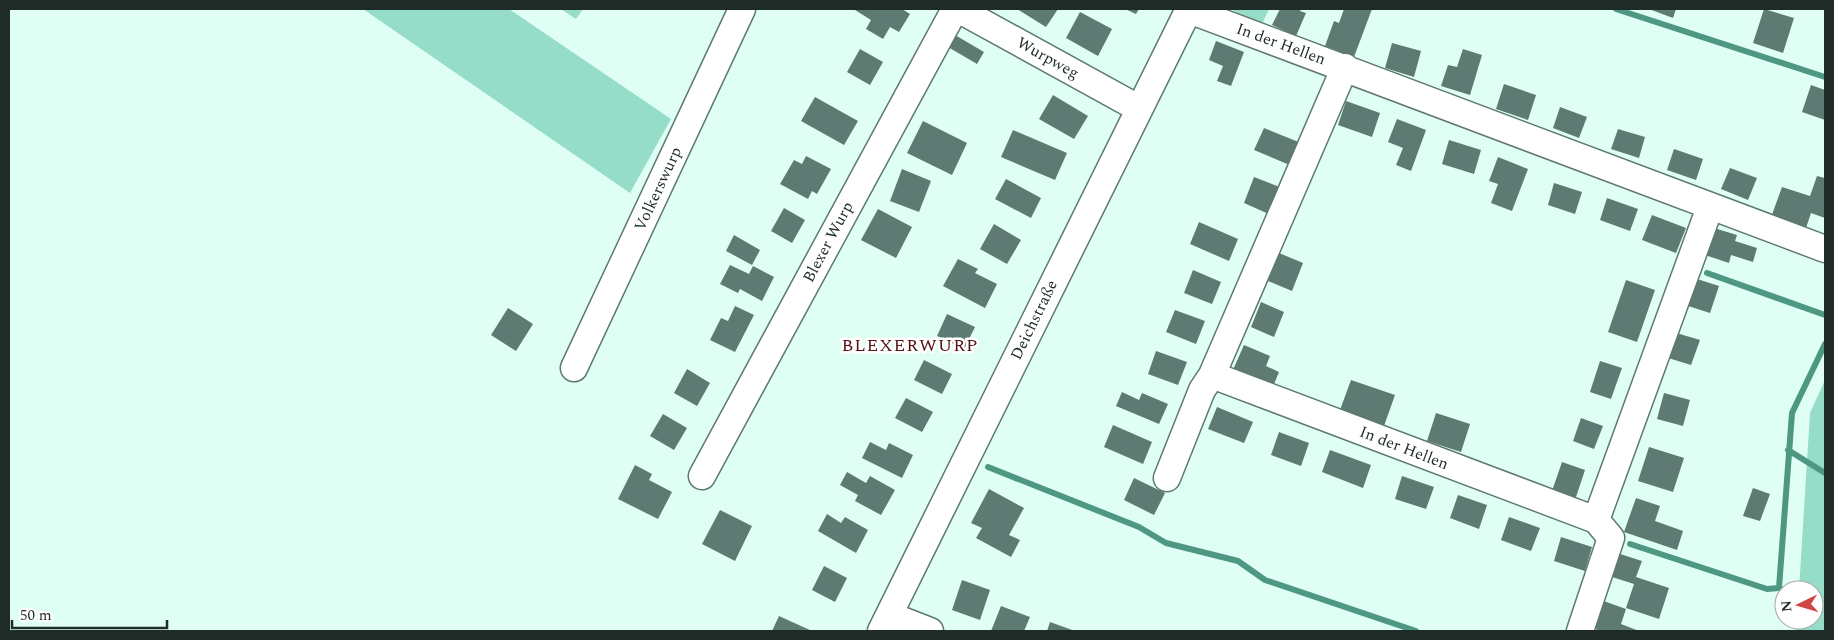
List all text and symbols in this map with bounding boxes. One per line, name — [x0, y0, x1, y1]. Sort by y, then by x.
street label: In der Hellen — [1233, 17, 1329, 71]
street label: Wurpweg — [1012, 31, 1084, 85]
street label: Volkerswurp — [628, 143, 688, 235]
street label: Blexer Wurp — [797, 197, 859, 287]
street label: Deichstraße — [1004, 276, 1064, 364]
district label: BLEXERWURP — [841, 332, 979, 359]
street label: In der Hellen — [1356, 420, 1452, 476]
north arrow — [1774, 580, 1824, 630]
scale bar — [12, 598, 168, 630]
text: N — [1776, 599, 1798, 613]
text: 50 m — [20, 604, 52, 627]

